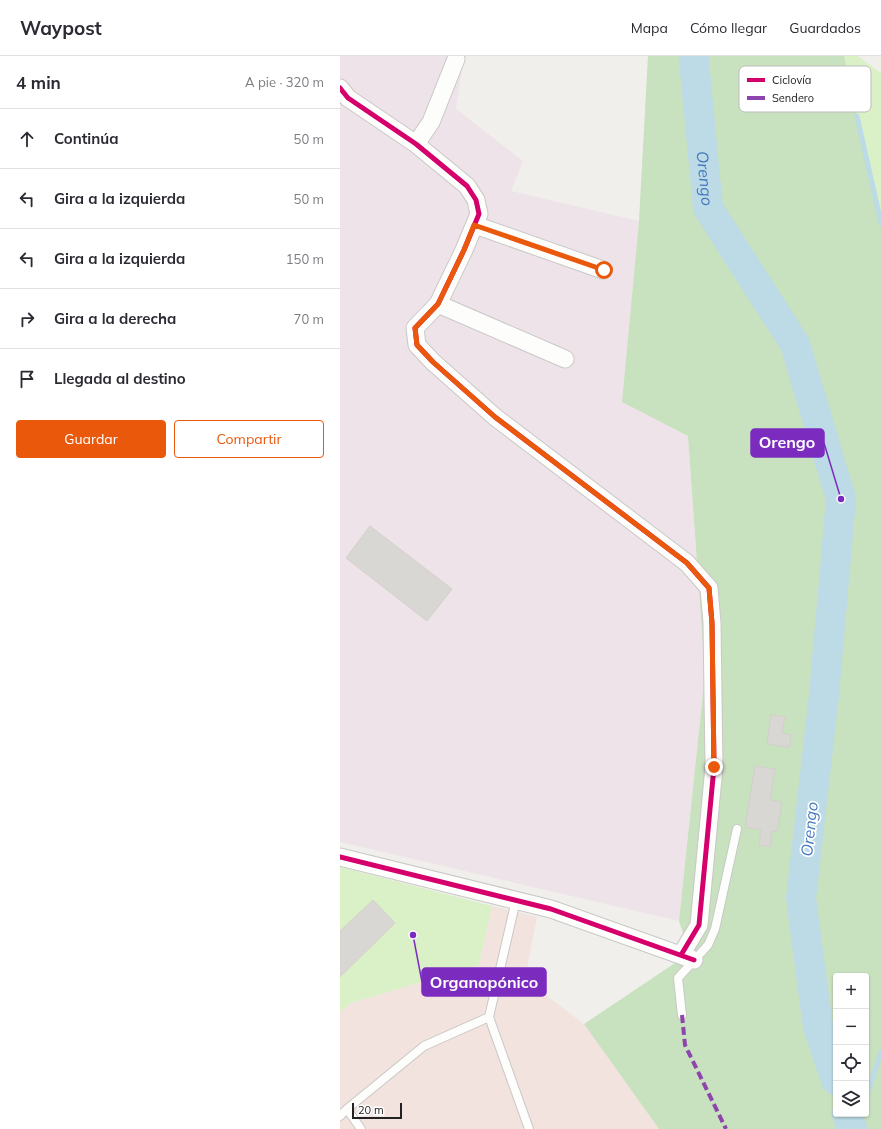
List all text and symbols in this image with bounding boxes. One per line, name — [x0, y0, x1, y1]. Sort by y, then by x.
text: Waypost — [20, 16, 102, 40]
text: Mapa — [631, 19, 668, 37]
text: Cómo llegar — [690, 19, 767, 37]
text: Guardados — [789, 19, 861, 37]
legend — [739, 66, 871, 112]
text: 4 min — [16, 72, 61, 93]
text: Ciclovía — [772, 73, 811, 87]
text: A pie · 320 m — [245, 74, 324, 90]
text: Sendero — [772, 91, 814, 105]
icon: ahead — [16, 128, 38, 150]
text: Continúa — [54, 129, 119, 148]
text: 50 m — [294, 131, 324, 147]
water label: Orengo — [693, 150, 718, 207]
icon: left — [16, 188, 38, 210]
text: Gira a la izquierda — [54, 189, 185, 208]
text: 50 m — [294, 191, 324, 207]
icon: left — [16, 248, 38, 270]
text: Gira a la izquierda — [54, 249, 185, 268]
text: 150 m — [286, 251, 324, 267]
route start — [595, 261, 613, 279]
icon: right — [16, 308, 38, 330]
text: Gira a la derecha — [54, 309, 176, 328]
text: 70 m — [294, 311, 324, 327]
icon: arrive — [16, 368, 38, 390]
text: Llegada al destino — [54, 369, 186, 388]
button: Guardar — [16, 420, 166, 458]
button: Compartir — [174, 420, 324, 458]
callout: Orengo — [751, 429, 824, 457]
text: Orengo — [759, 432, 815, 452]
route end — [705, 758, 723, 776]
water label: Orengo — [796, 801, 822, 857]
callout: Organopónico — [422, 968, 546, 996]
text: Organopónico — [430, 972, 538, 992]
map controls — [833, 973, 869, 1117]
button: + — [833, 973, 869, 1009]
button: − — [833, 1009, 869, 1045]
button: locate — [833, 1045, 869, 1081]
button: layers — [833, 1081, 869, 1117]
scale bar — [352, 1101, 402, 1120]
text: 20 m — [358, 1103, 384, 1117]

